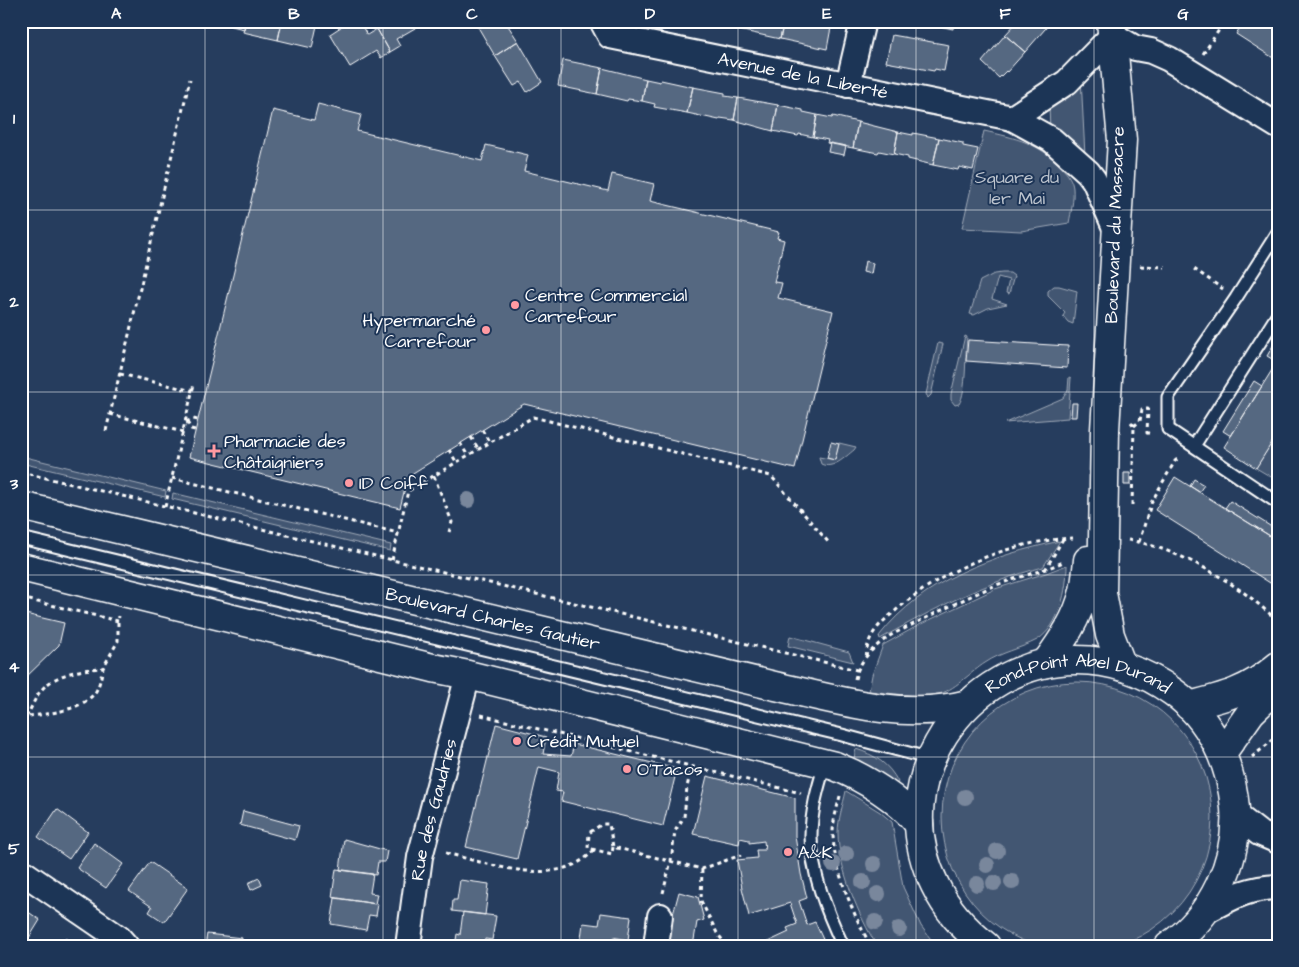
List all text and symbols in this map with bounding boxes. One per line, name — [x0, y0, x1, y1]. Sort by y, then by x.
text: A — [111, 3, 122, 25]
text: B — [288, 3, 300, 25]
text: C — [466, 3, 478, 25]
text: D — [645, 3, 656, 25]
text: E — [822, 3, 832, 25]
text: F — [999, 3, 1011, 25]
text: G — [1177, 3, 1189, 25]
street label: Avenue de la Liberté — [716, 46, 891, 105]
text: 1 — [13, 108, 16, 130]
street label: Boulevard du Massacre — [1099, 126, 1131, 324]
park label: Square du 1er Mai — [975, 165, 1059, 211]
place label: Centre Commercial Carrefour — [525, 283, 687, 329]
text: 2 — [8, 291, 19, 313]
marker: Centre Commercial Carrefour — [509, 299, 521, 311]
place label: Hypermarché Carrefour — [362, 308, 476, 354]
marker: Hypermarché Carrefour — [480, 324, 492, 336]
place label: Pharmacie des Châtaigniers — [224, 429, 346, 476]
marker: Pharmacie des Châtaigniers — [208, 445, 220, 457]
place label: ID Coiff — [359, 471, 428, 496]
text: 3 — [9, 473, 19, 495]
marker: ID Coiff — [343, 477, 355, 489]
street label: Boulevard Charles Gautier — [383, 581, 603, 656]
text: Rond-Point Abel Durand — [980, 647, 1176, 700]
text: 4 — [9, 656, 20, 678]
street label: Rond-Point Abel Durand — [981, 683, 1175, 705]
place label: Crédit Mutuel — [527, 729, 639, 754]
marker: Crédit Mutuel — [511, 735, 523, 747]
street label: Rue des Gaudries — [404, 736, 463, 882]
place label: O'Tacos — [637, 757, 703, 782]
marker: O'Tacos — [621, 763, 633, 775]
text: 5 — [8, 838, 20, 860]
place label: A&K — [798, 840, 833, 865]
marker: A&K — [782, 846, 794, 858]

